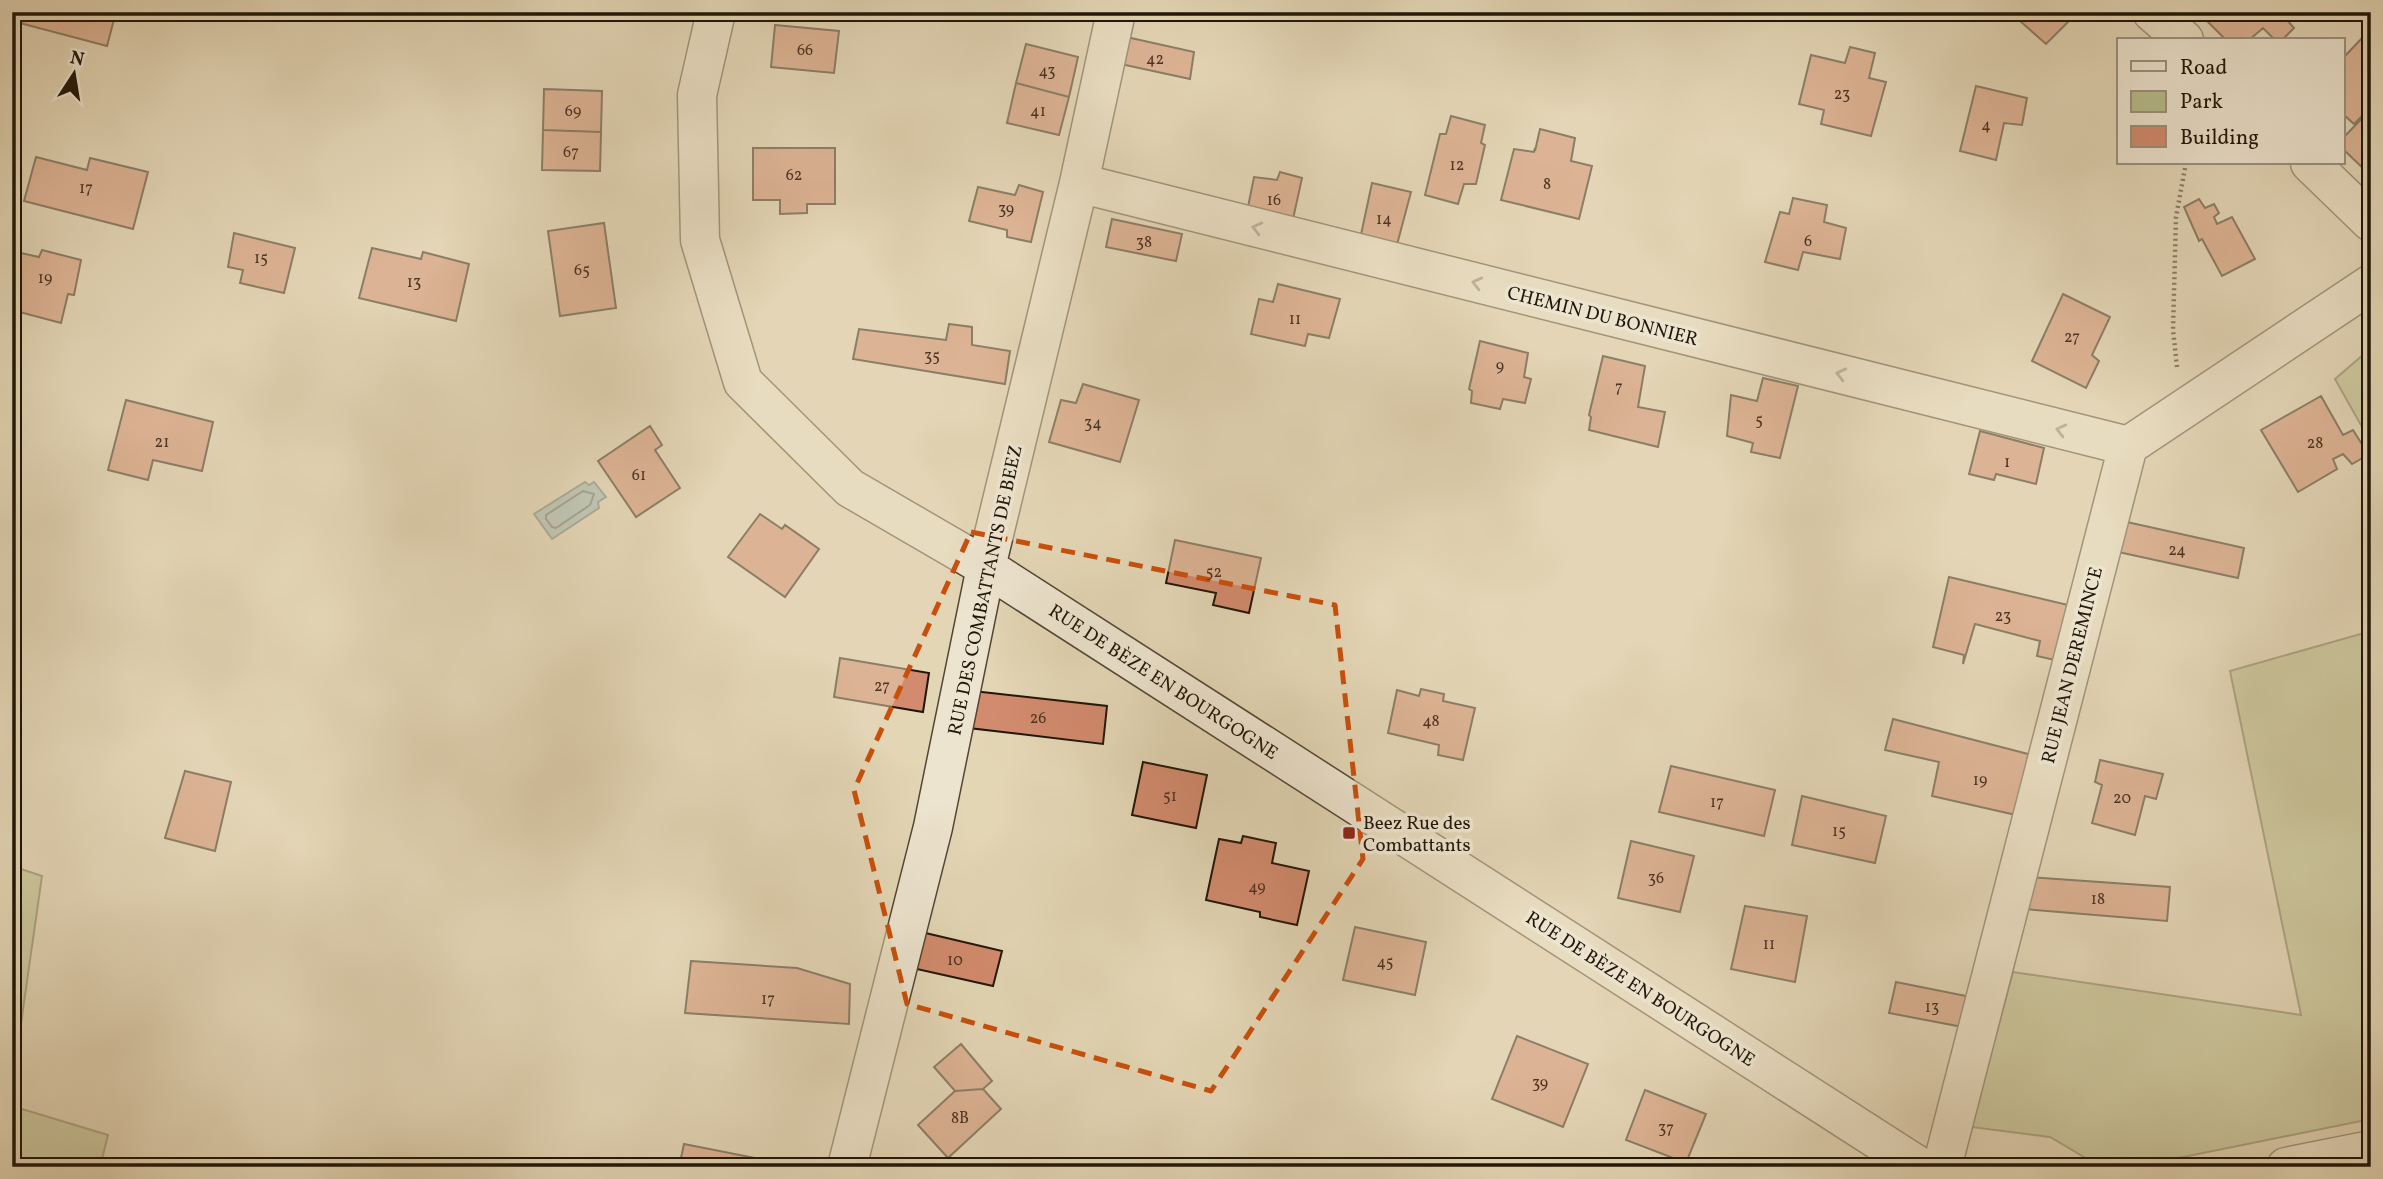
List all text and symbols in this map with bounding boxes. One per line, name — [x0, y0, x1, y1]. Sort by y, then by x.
north arrow — [38, 38, 108, 108]
legend — [2117, 38, 2344, 164]
house number: 66 — [797, 40, 813, 62]
text: N — [68, 45, 87, 74]
house number: 42 — [1146, 49, 1164, 71]
text: Road — [2180, 54, 2227, 83]
house number: 43 — [1038, 61, 1056, 83]
house number: 23 — [1834, 84, 1850, 106]
text: Park — [2180, 88, 2223, 117]
house number: 69 — [565, 101, 581, 123]
house number: 41 — [1030, 101, 1046, 123]
house number: 4 — [1981, 115, 1991, 137]
text: Building — [2180, 124, 2259, 153]
house number: 67 — [563, 142, 579, 164]
house number: 12 — [1450, 155, 1464, 177]
house number: 62 — [786, 165, 802, 187]
house number: 8 — [1543, 174, 1551, 196]
house number: 17 — [79, 178, 93, 200]
house number: 16 — [1267, 190, 1281, 212]
house number: 39 — [998, 199, 1014, 221]
house number: 14 — [1376, 209, 1392, 231]
one-way arrow — [1251, 222, 1263, 236]
house number: 6 — [1804, 231, 1812, 253]
house number: 38 — [1136, 232, 1152, 254]
house number: 15 — [254, 248, 268, 270]
house number: 65 — [574, 260, 590, 282]
house number: 19 — [38, 268, 52, 290]
house number: 13 — [407, 272, 421, 294]
one-way arrow — [1472, 277, 1484, 291]
street label: CHEMIN DU BONNIER — [1504, 281, 1701, 353]
house number: 11 — [1289, 309, 1301, 331]
house number: 27 — [2064, 327, 2080, 349]
house number: 35 — [924, 346, 940, 368]
house number: 9 — [1496, 356, 1504, 378]
one-way arrow — [1835, 368, 1847, 382]
house number: 7 — [1615, 377, 1623, 399]
house number: 5 — [1755, 410, 1763, 432]
house number: 34 — [1084, 413, 1102, 435]
one-way arrow — [2055, 424, 2067, 438]
house number: 21 — [155, 432, 169, 454]
house number: 28 — [2307, 433, 2323, 455]
street label: RUE DES COMBATTANTS DE BEEZ — [942, 443, 1029, 738]
house number: 1 — [2004, 452, 2010, 474]
house number: 61 — [632, 465, 646, 487]
house number: 24 — [2168, 540, 2186, 562]
house number: 52 — [1206, 562, 1222, 584]
street label: RUE JEAN DEREMINCE — [2036, 564, 2110, 767]
street label: RUE DE BÈZE EN BOURGOGNE — [1043, 599, 1283, 767]
house number: 23 — [1995, 606, 2011, 628]
house number: 27 — [874, 676, 890, 698]
house number: 26 — [1030, 708, 1046, 730]
house number: 48 — [1422, 711, 1440, 733]
house number: 19 — [1973, 770, 1987, 792]
house number: 51 — [1163, 786, 1177, 808]
house number: 20 — [2113, 788, 2131, 810]
house number: 17 — [1710, 792, 1724, 814]
place label: Beez Rue des Combattants — [1363, 811, 1471, 859]
house number: 15 — [1832, 821, 1846, 843]
marker: Beez Rue des Combattants — [1341, 825, 1357, 841]
house number: 36 — [1648, 868, 1664, 890]
house number: 49 — [1248, 877, 1266, 899]
house number: 18 — [2091, 889, 2105, 911]
street label: RUE DE BÈZE EN BOURGOGNE — [1520, 906, 1760, 1074]
house number: 11 — [1763, 934, 1775, 956]
house number: 10 — [947, 950, 963, 972]
house number: 45 — [1377, 952, 1393, 974]
house number: 17 — [761, 989, 775, 1011]
house number: 13 — [1925, 997, 1939, 1019]
house number: 39 — [1532, 1073, 1548, 1095]
house number: 8B — [951, 1108, 969, 1130]
house number: 37 — [1658, 1118, 1674, 1140]

